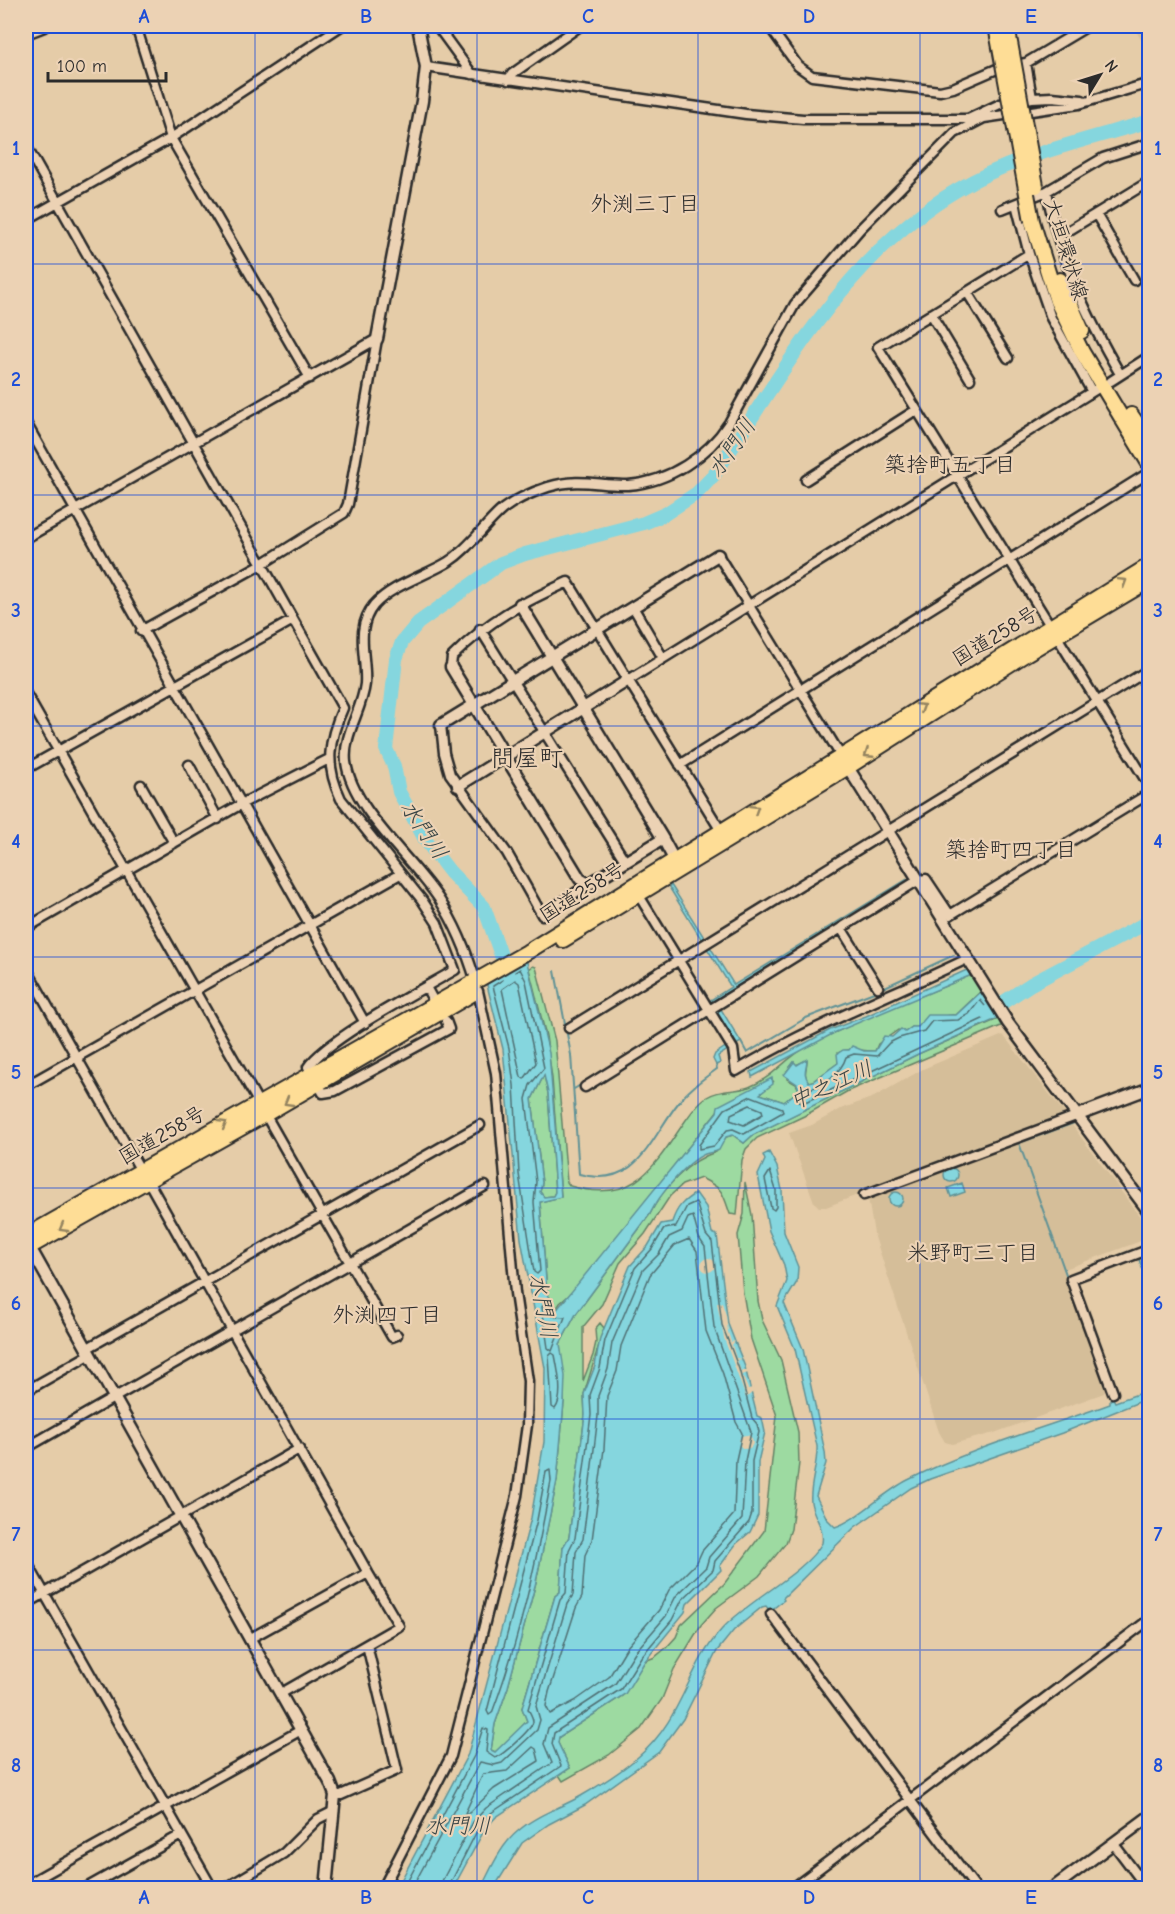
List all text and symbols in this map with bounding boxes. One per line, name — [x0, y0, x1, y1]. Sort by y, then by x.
text: A — [138, 5, 150, 28]
text: B — [360, 5, 372, 28]
text: C — [582, 5, 594, 28]
text: D — [803, 5, 815, 28]
text: E — [1025, 5, 1037, 28]
scale bar — [48, 45, 166, 83]
north arrow — [1070, 45, 1130, 105]
text: 100 m — [57, 56, 107, 77]
text: N — [1101, 57, 1121, 76]
text: 1 — [12, 137, 20, 160]
text: 1 — [1154, 137, 1162, 160]
district label: 外渕三丁目 — [590, 191, 700, 217]
street label: 大垣環状線 — [1039, 195, 1093, 303]
text: 2 — [11, 368, 21, 391]
text: 2 — [1153, 368, 1163, 391]
water label: 水門川 — [702, 414, 762, 482]
district label: 築捨町五丁目 — [884, 452, 1016, 478]
one-way arrow — [1116, 579, 1127, 590]
text: 3 — [11, 599, 21, 622]
text: 3 — [1153, 599, 1163, 622]
street label: 国道258号 — [948, 601, 1042, 671]
one-way arrow — [915, 702, 925, 714]
district label: 問屋町 — [491, 744, 563, 772]
one-way arrow — [863, 747, 874, 758]
water label: 水門川 — [395, 795, 453, 865]
one-way arrow — [749, 805, 759, 817]
text: 4 — [11, 830, 21, 853]
text: 4 — [1153, 830, 1163, 853]
district label: 築捨町四丁目 — [945, 837, 1077, 863]
street label: 国道258号 — [535, 856, 629, 928]
water label: 中之江川 — [786, 1055, 876, 1115]
text: 5 — [11, 1061, 21, 1084]
text: 5 — [1153, 1061, 1163, 1084]
one-way arrow — [284, 1094, 294, 1106]
street label: 国道258号 — [114, 1101, 210, 1169]
one-way arrow — [216, 1120, 227, 1131]
one-way arrow — [59, 1221, 69, 1232]
district label: 米野町三丁目 — [907, 1240, 1039, 1266]
water label: 水門川 — [524, 1271, 562, 1341]
text: 6 — [11, 1292, 21, 1315]
text: 6 — [1153, 1292, 1163, 1315]
district label: 外渕四丁目 — [332, 1302, 442, 1328]
text: 7 — [12, 1523, 21, 1546]
text: 7 — [1154, 1523, 1163, 1546]
text: 8 — [11, 1754, 21, 1777]
text: 8 — [1153, 1754, 1163, 1777]
water label: 水門川 — [425, 1813, 491, 1839]
text: A — [138, 1886, 150, 1909]
text: B — [360, 1886, 372, 1909]
text: C — [582, 1886, 594, 1909]
text: D — [803, 1886, 815, 1909]
text: E — [1025, 1886, 1037, 1909]

